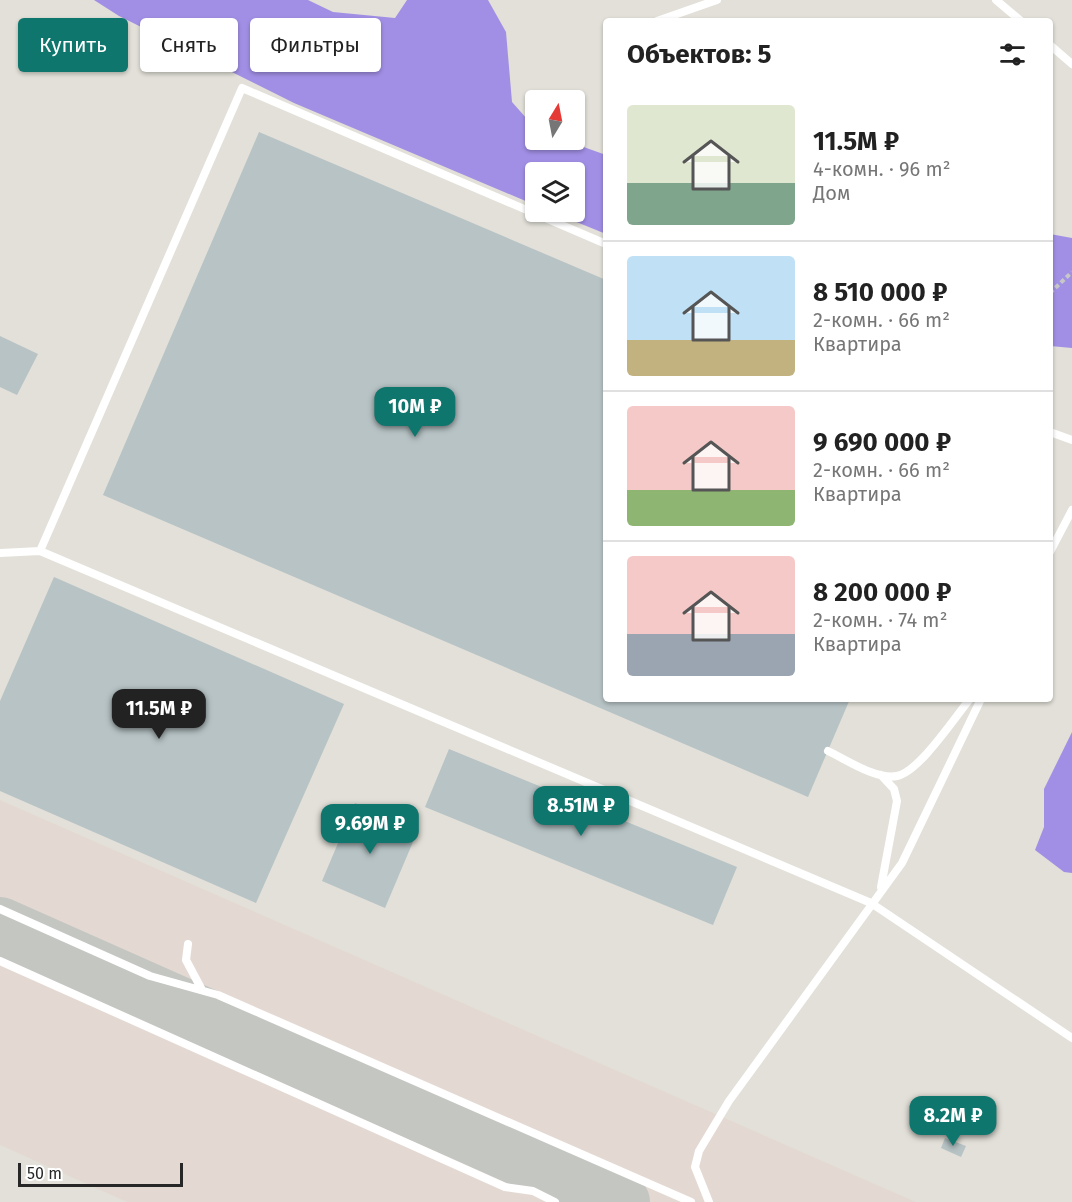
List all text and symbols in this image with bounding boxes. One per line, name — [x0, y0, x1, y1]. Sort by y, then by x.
chip: Купить — [18, 18, 128, 72]
chip: Снять — [140, 18, 238, 72]
chip: Фильтры — [250, 18, 381, 72]
icon: filters — [996, 38, 1029, 71]
text: Объектов: 5 — [627, 39, 771, 70]
north arrow — [525, 90, 585, 150]
map controls — [525, 90, 585, 222]
text: 11.5M ₽ — [813, 126, 899, 157]
icon: home — [675, 129, 747, 201]
text: 4-комн. · 96 m² — [813, 157, 951, 181]
button: layers — [525, 162, 585, 222]
text: Дом — [813, 181, 850, 205]
text: 8 510 000 ₽ — [813, 277, 947, 308]
icon: home — [675, 280, 747, 352]
text: 2-комн. · 66 m² — [813, 308, 950, 332]
text: Квартира — [813, 332, 902, 356]
pin: 10M ₽ — [373, 387, 457, 438]
text: 10M ₽ — [388, 394, 442, 418]
text: 9 690 000 ₽ — [813, 427, 951, 458]
icon: home — [675, 430, 747, 502]
text: 2-комн. · 66 m² — [813, 458, 950, 482]
text: Квартира — [813, 482, 902, 506]
text: 8 200 000 ₽ — [813, 577, 952, 608]
icon: home — [675, 580, 747, 652]
text: 2-комн. · 74 m² — [813, 608, 947, 632]
text: Квартира — [813, 632, 902, 656]
pin: 11.5M ₽ — [104, 689, 214, 740]
text: 11.5M ₽ — [126, 696, 192, 720]
pin: 8.51M ₽ — [526, 786, 636, 837]
text: 8.51M ₽ — [547, 793, 615, 817]
pin: 9.69M ₽ — [315, 804, 425, 855]
text: 9.69M ₽ — [335, 811, 405, 835]
pin: 8.2M ₽ — [904, 1096, 1002, 1147]
text: 8.2M ₽ — [923, 1103, 983, 1127]
scale bar — [18, 1160, 183, 1188]
text: 50 m — [27, 1164, 62, 1183]

